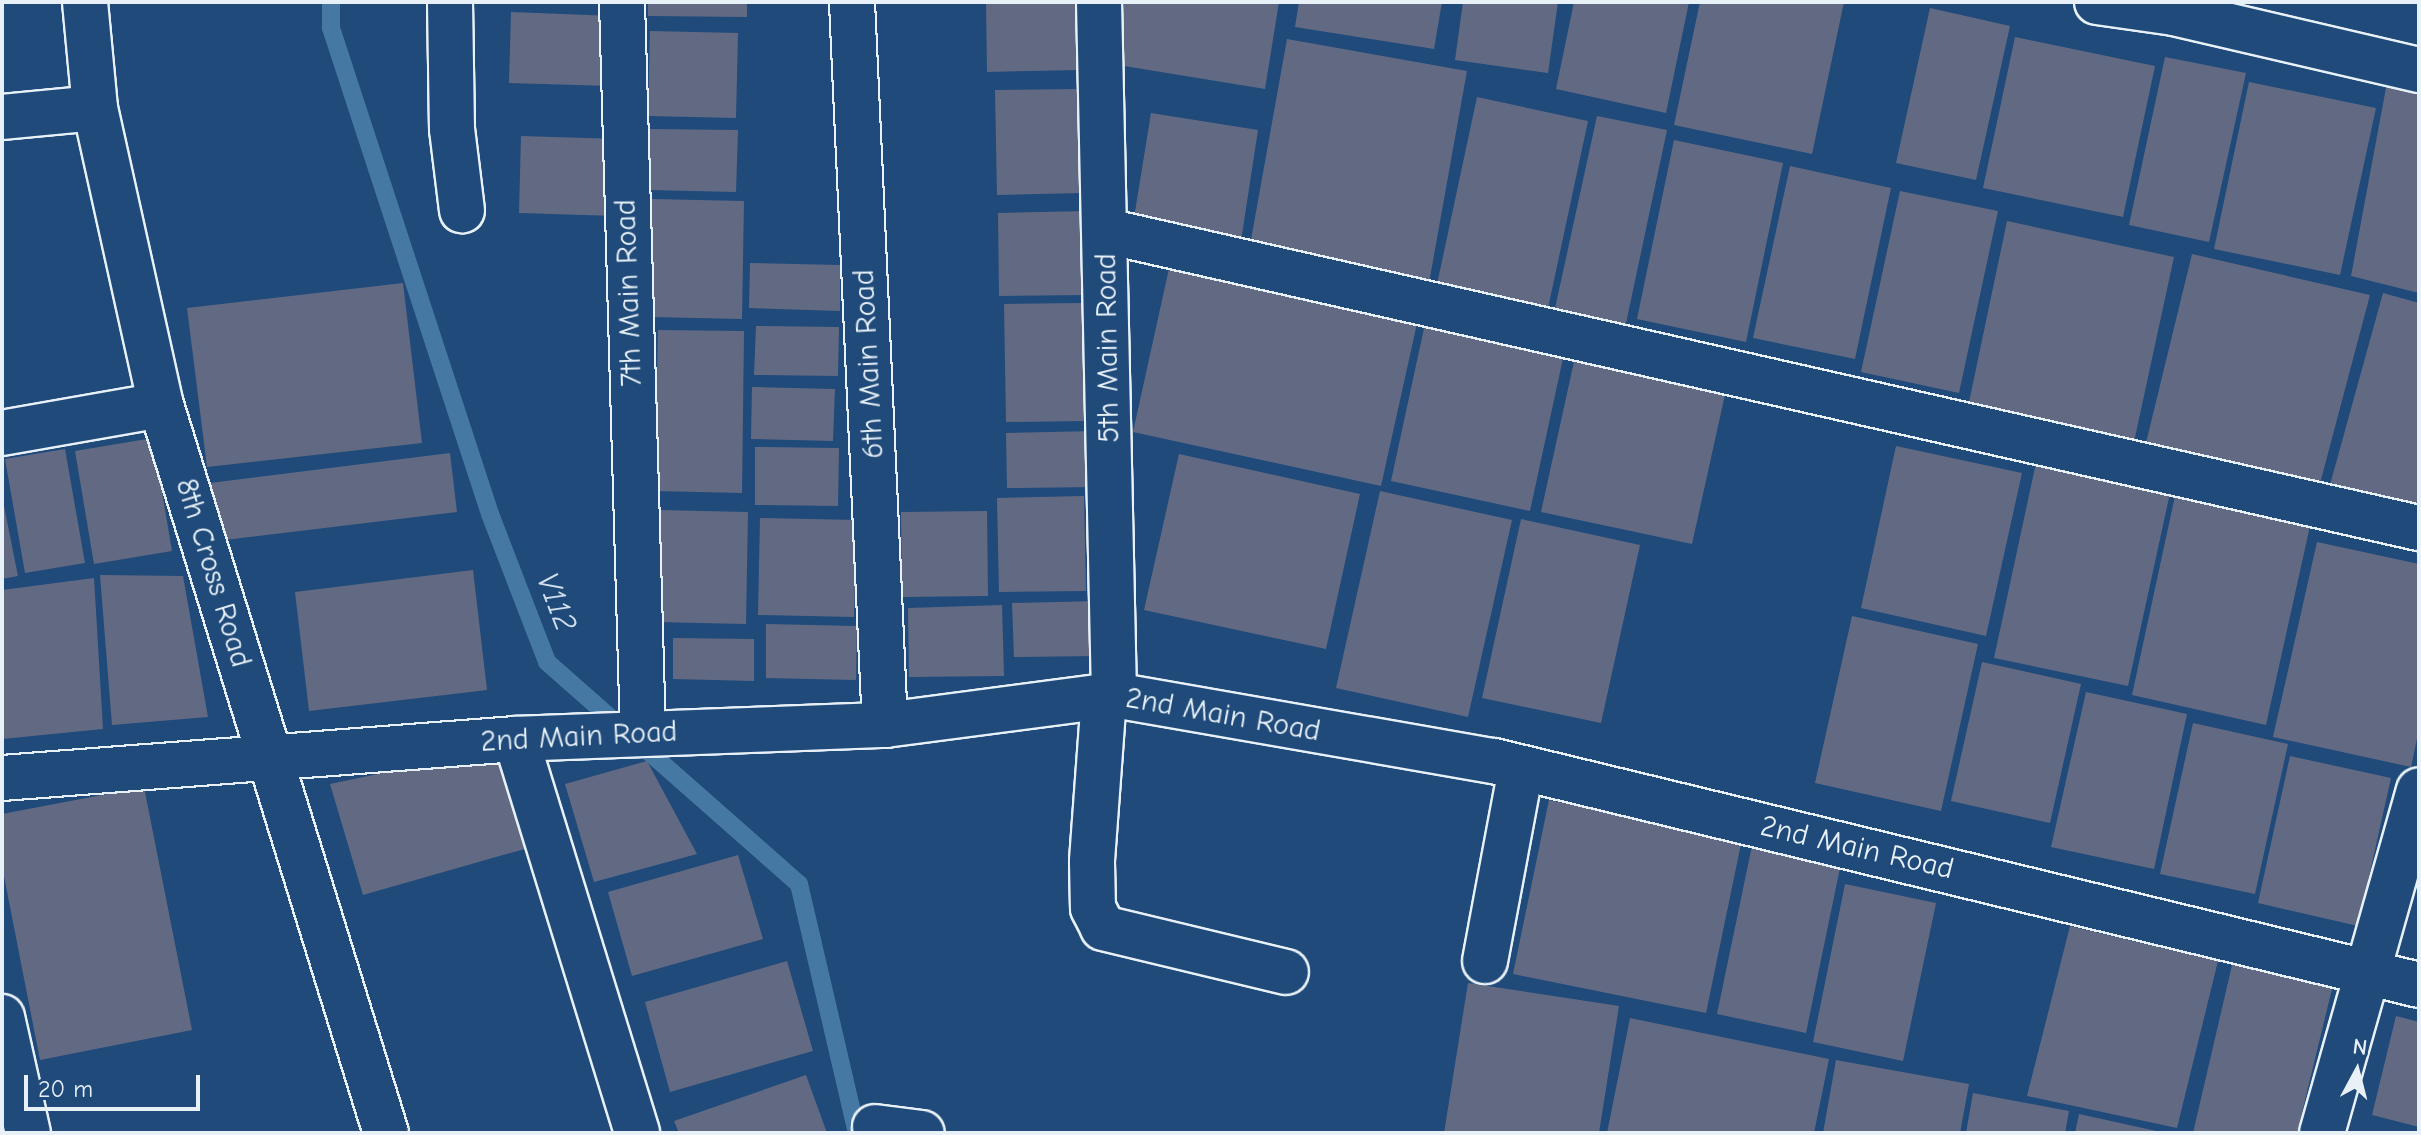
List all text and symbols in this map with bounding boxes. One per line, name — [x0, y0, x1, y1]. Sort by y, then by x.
street label: 7th Main Road — [608, 199, 650, 387]
street label: 5th Main Road — [1088, 253, 1128, 443]
street label: 6th Main Road — [846, 268, 892, 460]
street label: 8th Cross Road — [167, 474, 259, 672]
water label: V112 — [527, 567, 585, 637]
street label: 2nd Main Road — [1123, 680, 1323, 750]
street label: 2nd Main Road — [480, 714, 678, 760]
street label: 2nd Main Road — [1757, 808, 1957, 888]
north arrow — [2317, 1031, 2397, 1111]
text: N — [2351, 1033, 2369, 1061]
scale bar — [28, 1059, 204, 1109]
text: 20 m — [38, 1075, 93, 1103]

